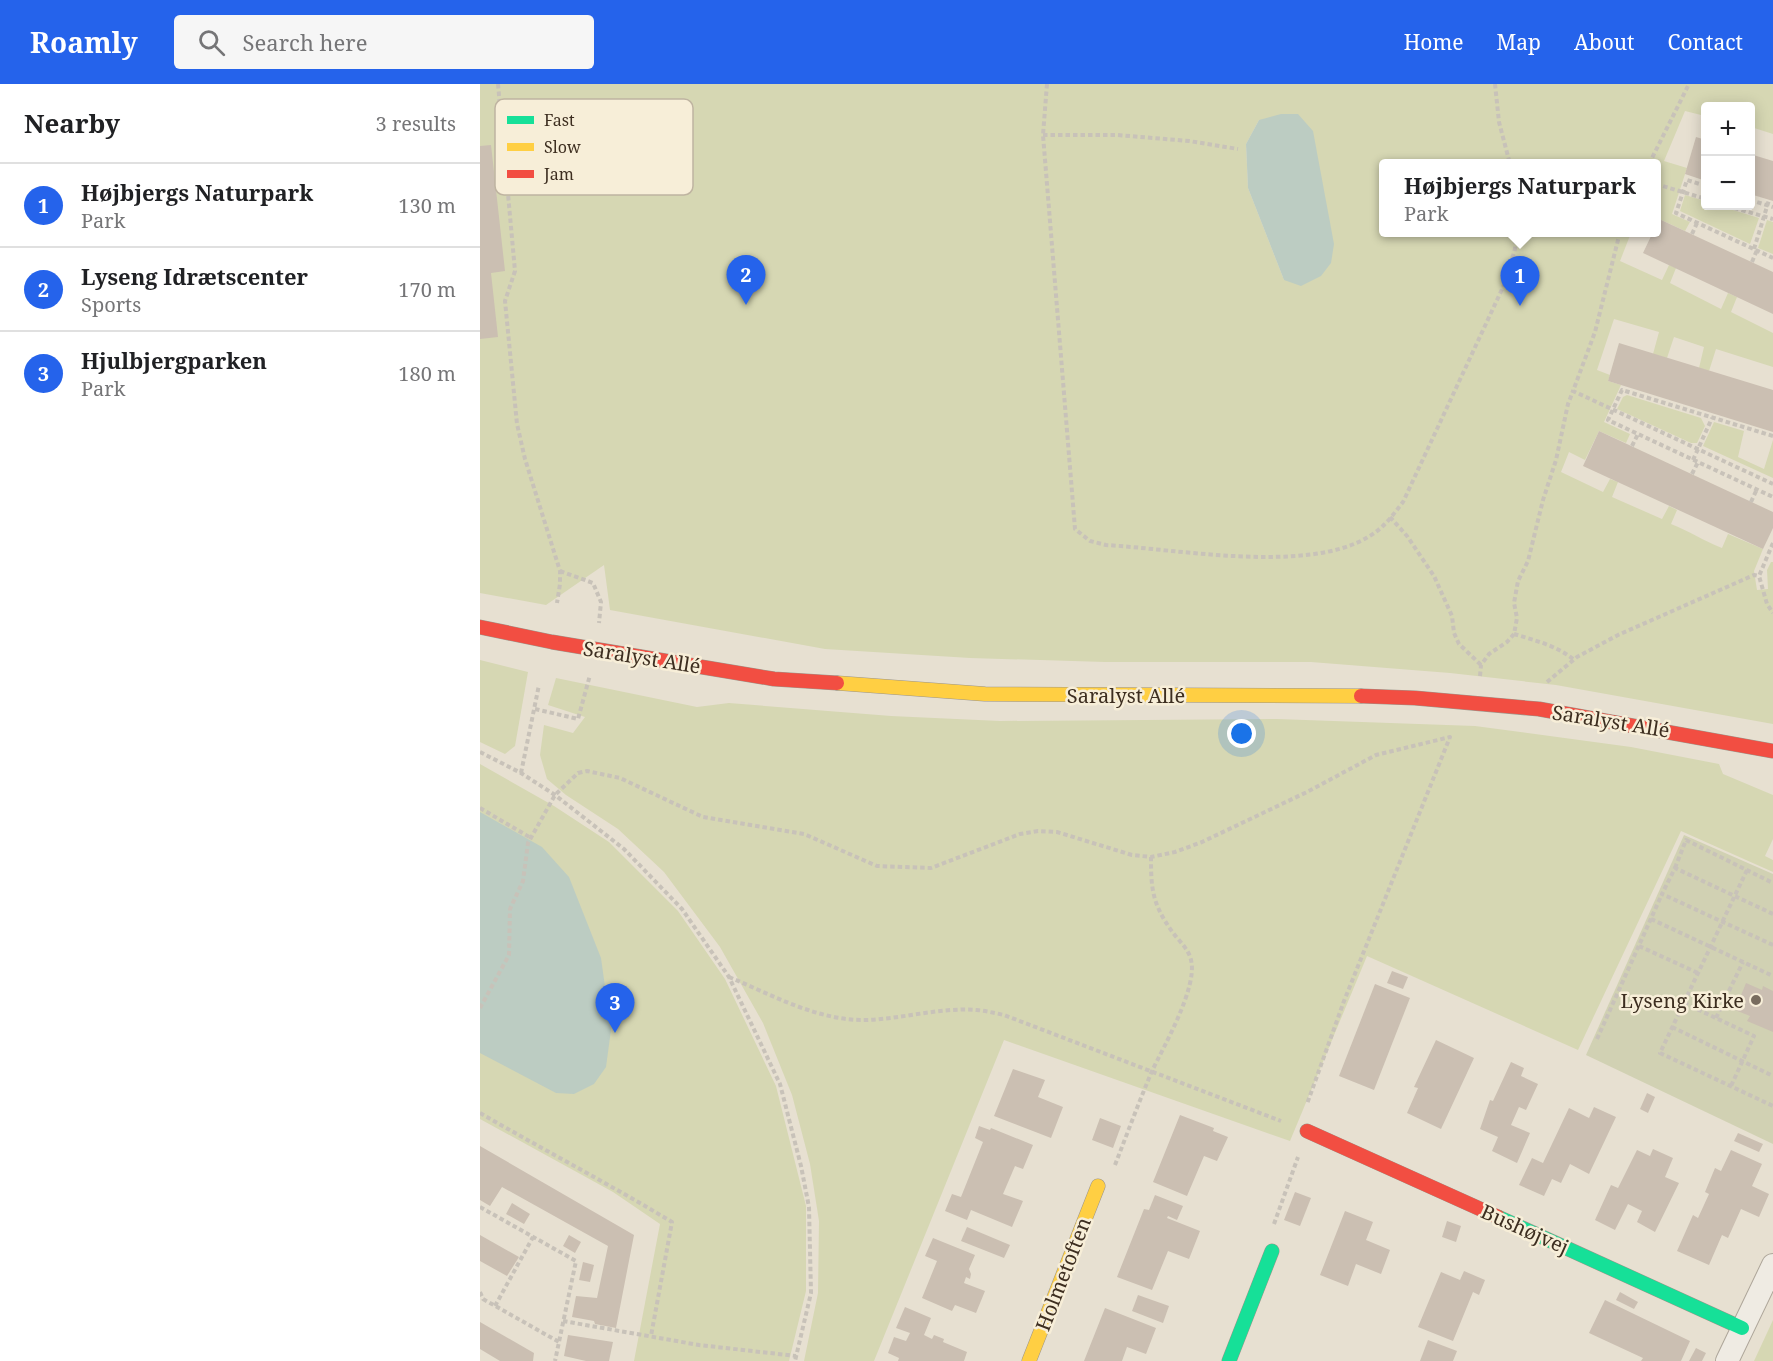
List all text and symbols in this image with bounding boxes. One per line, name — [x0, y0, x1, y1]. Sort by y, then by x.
search box — [174, 15, 594, 69]
text: Roamly — [30, 23, 138, 61]
icon: search — [195, 26, 228, 59]
text: Search here — [243, 27, 367, 57]
text: Home — [1404, 28, 1464, 56]
text: Map — [1497, 28, 1541, 56]
text: About — [1574, 28, 1635, 56]
text: Contact — [1668, 28, 1743, 56]
legend — [495, 99, 693, 195]
map controls — [1701, 102, 1755, 210]
button: + — [1701, 102, 1755, 156]
text: Nearby — [24, 105, 120, 141]
text: Fast — [544, 109, 575, 131]
text: 3 results — [376, 110, 456, 137]
text: Slow — [544, 136, 581, 158]
button: − — [1701, 156, 1755, 210]
popup — [1379, 159, 1661, 237]
text: Jam — [543, 163, 574, 185]
text: Højbjergs Naturpark — [1404, 170, 1636, 200]
text: Højbjergs Naturpark — [81, 177, 313, 207]
text: 1 — [38, 192, 49, 219]
text: 130 m — [398, 192, 456, 219]
text: Park — [1404, 200, 1448, 227]
text: Park — [81, 207, 125, 234]
pin: 2 — [726, 256, 766, 305]
pin: 1 — [1500, 256, 1540, 306]
text: Lyseng Idrætscenter — [81, 261, 308, 291]
text: 2 — [38, 276, 49, 303]
text: 170 m — [398, 276, 456, 303]
text: Sports — [81, 291, 141, 318]
text: Hjulbjergparken — [81, 345, 267, 375]
text: 3 — [38, 360, 49, 387]
text: 180 m — [398, 360, 456, 387]
text: Park — [81, 375, 125, 402]
street label: Saralyst Allé — [581, 634, 703, 680]
street label: Saralyst Allé — [1067, 682, 1185, 709]
street label: Saralyst Allé — [1550, 698, 1672, 744]
your location — [1227, 719, 1256, 748]
pin: 3 — [596, 984, 634, 1033]
place label: Lyseng Kirke — [1620, 987, 1744, 1014]
marker: Lyseng Kirke — [1749, 993, 1763, 1007]
street label: Bushøjvej — [1477, 1198, 1573, 1260]
street label: Holmetoften — [1029, 1213, 1097, 1335]

